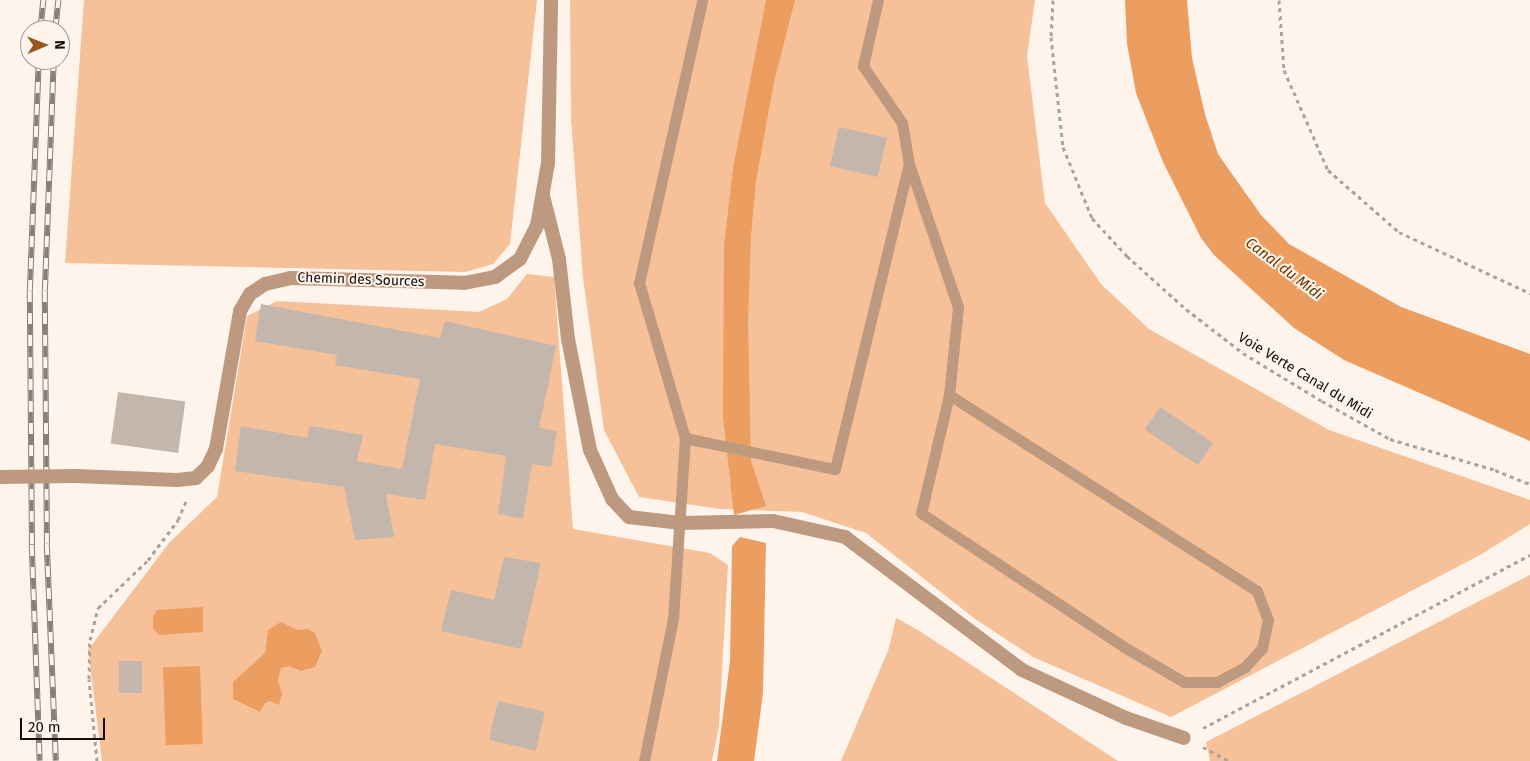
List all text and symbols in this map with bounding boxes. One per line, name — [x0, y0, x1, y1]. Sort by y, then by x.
north arrow — [20, 20, 70, 70]
text: N — [51, 40, 68, 50]
water label: Canal du Midi — [1242, 234, 1326, 304]
street label: Chemin des Sources — [297, 269, 425, 291]
street label: Voie Verte Canal du Midi — [1235, 329, 1375, 423]
scale bar — [22, 708, 108, 740]
text: 20 m — [28, 718, 61, 736]

